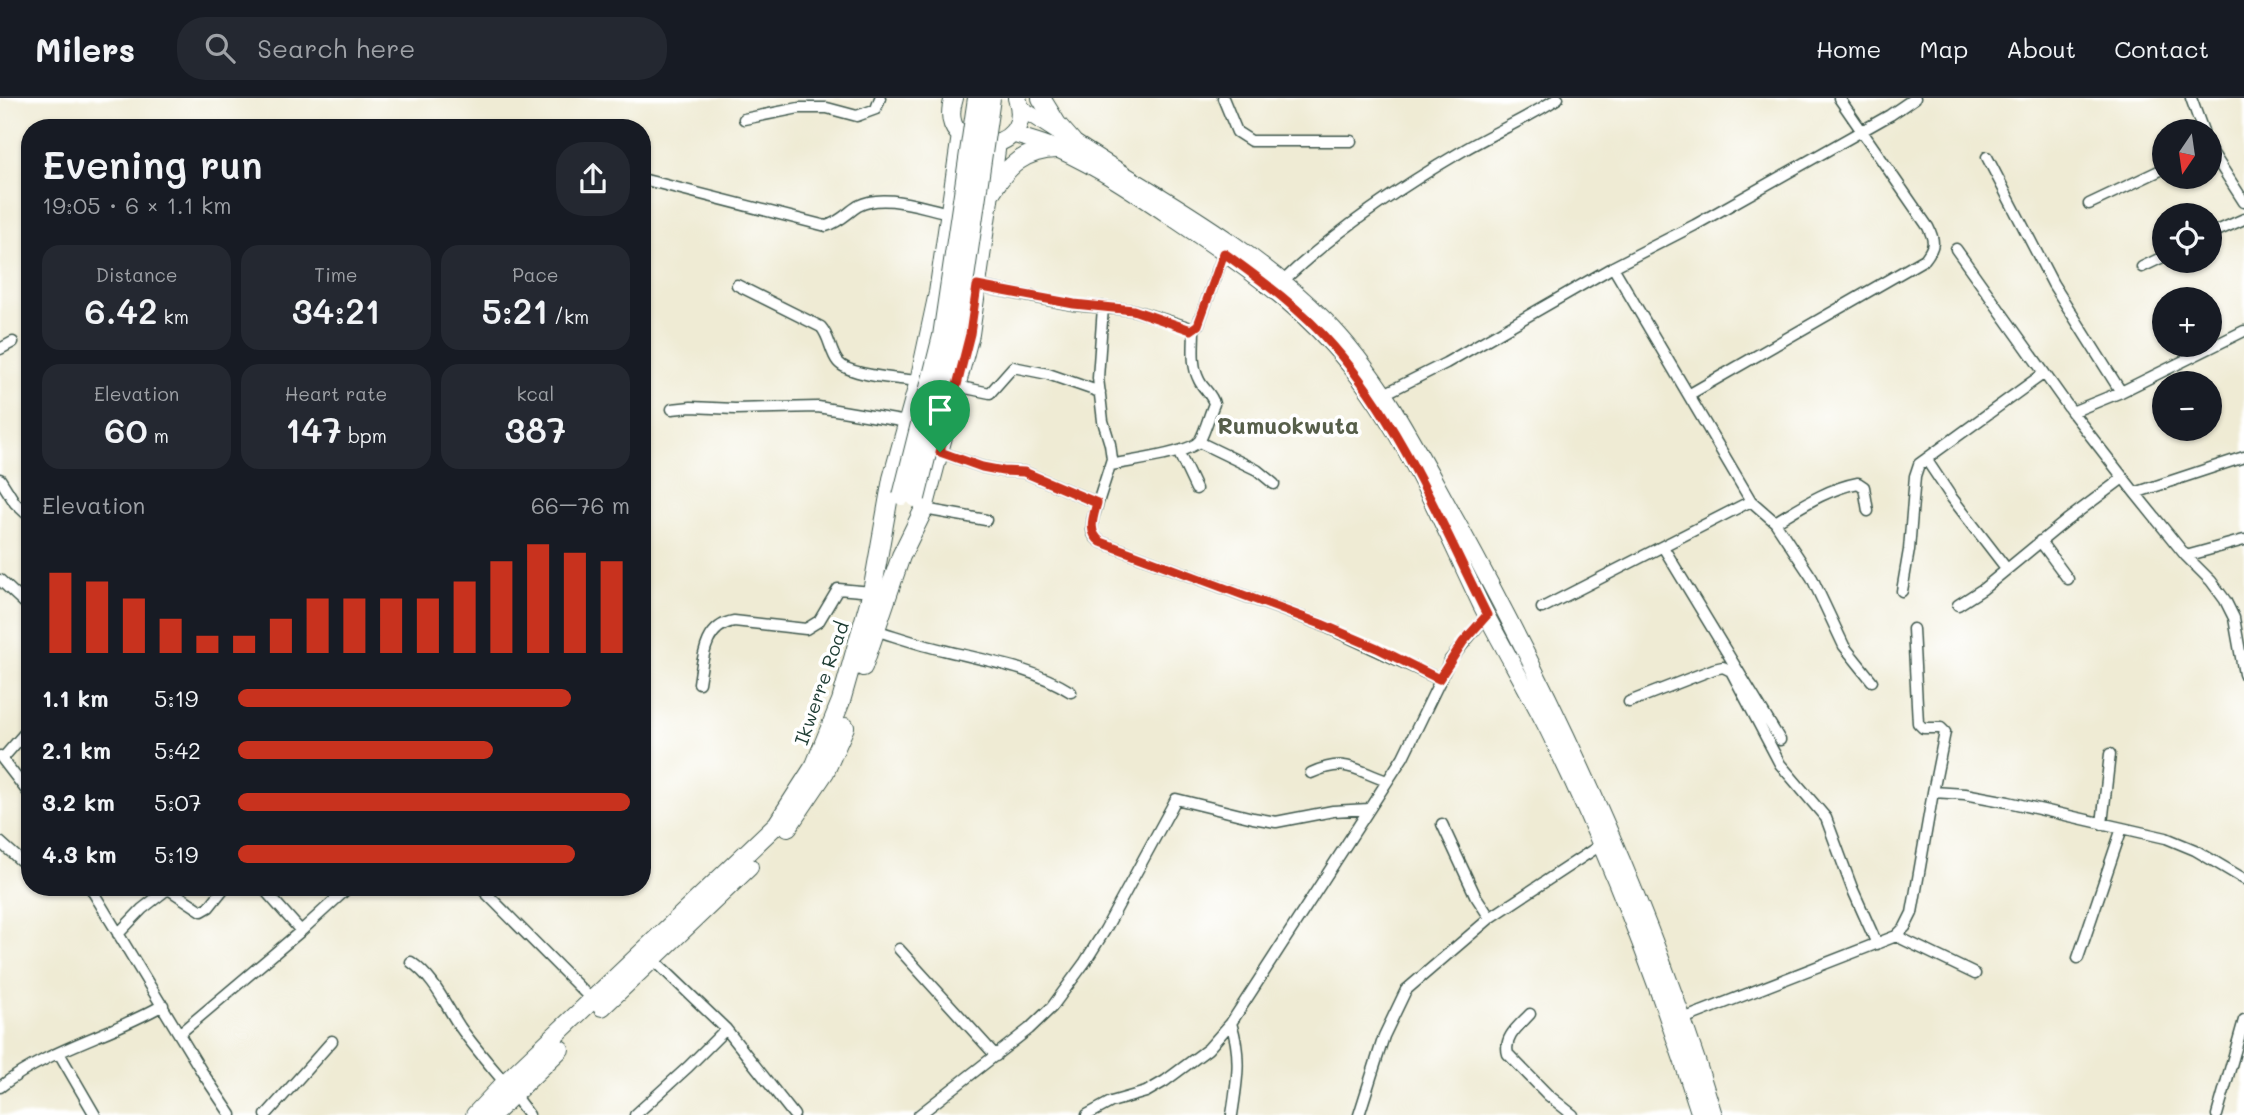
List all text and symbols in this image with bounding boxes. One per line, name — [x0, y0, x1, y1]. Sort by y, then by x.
search box — [177, 17, 667, 80]
text: Milers — [35, 27, 135, 70]
icon: search — [201, 29, 239, 67]
text: Search here — [257, 31, 415, 65]
text: Home — [1816, 33, 1881, 64]
text: Map — [1919, 33, 1968, 64]
text: About — [2006, 33, 2076, 64]
text: Contact — [2114, 33, 2209, 64]
north arrow — [2152, 119, 2222, 189]
map controls — [2152, 119, 2222, 441]
text: Evening run — [42, 139, 263, 189]
button: share — [556, 142, 630, 216]
text: 19:05 · 6 × 1.1 km — [42, 190, 232, 220]
button: locate — [2152, 203, 2222, 273]
text: Distance — [96, 262, 178, 287]
text: Time — [314, 262, 358, 287]
text: Pace — [512, 262, 559, 287]
text: 6.42 — [85, 287, 158, 333]
text: 34:21 — [292, 287, 380, 333]
text: 5:21 — [481, 287, 548, 333]
button: + — [2152, 287, 2222, 357]
text: km — [158, 304, 189, 329]
text: /km — [548, 304, 589, 329]
button: − — [2152, 371, 2222, 441]
pin — [910, 380, 970, 452]
text: Elevation — [94, 381, 179, 406]
text: Heart rate — [285, 381, 387, 406]
text: kcal — [516, 381, 554, 406]
icon: arrive — [921, 391, 959, 429]
text: 60 — [104, 406, 148, 452]
text: 147 — [285, 406, 342, 452]
text: 387 — [504, 406, 566, 452]
district label: Rumuokwuta — [1217, 410, 1359, 440]
text: m — [148, 423, 169, 448]
text: bpm — [342, 423, 387, 448]
text: Elevation — [42, 490, 145, 520]
text: 66–76 m — [531, 490, 630, 520]
street label: Ikwerre Road — [788, 618, 854, 748]
text: 1.1 km — [42, 683, 108, 713]
text: 5:19 — [154, 683, 198, 713]
text: 2.1 km — [42, 735, 111, 765]
text: 5:42 — [154, 735, 201, 765]
text: 3.2 km — [42, 787, 115, 817]
text: 5:07 — [154, 787, 202, 817]
text: 4.3 km — [42, 839, 116, 869]
text: 5:19 — [154, 839, 198, 869]

